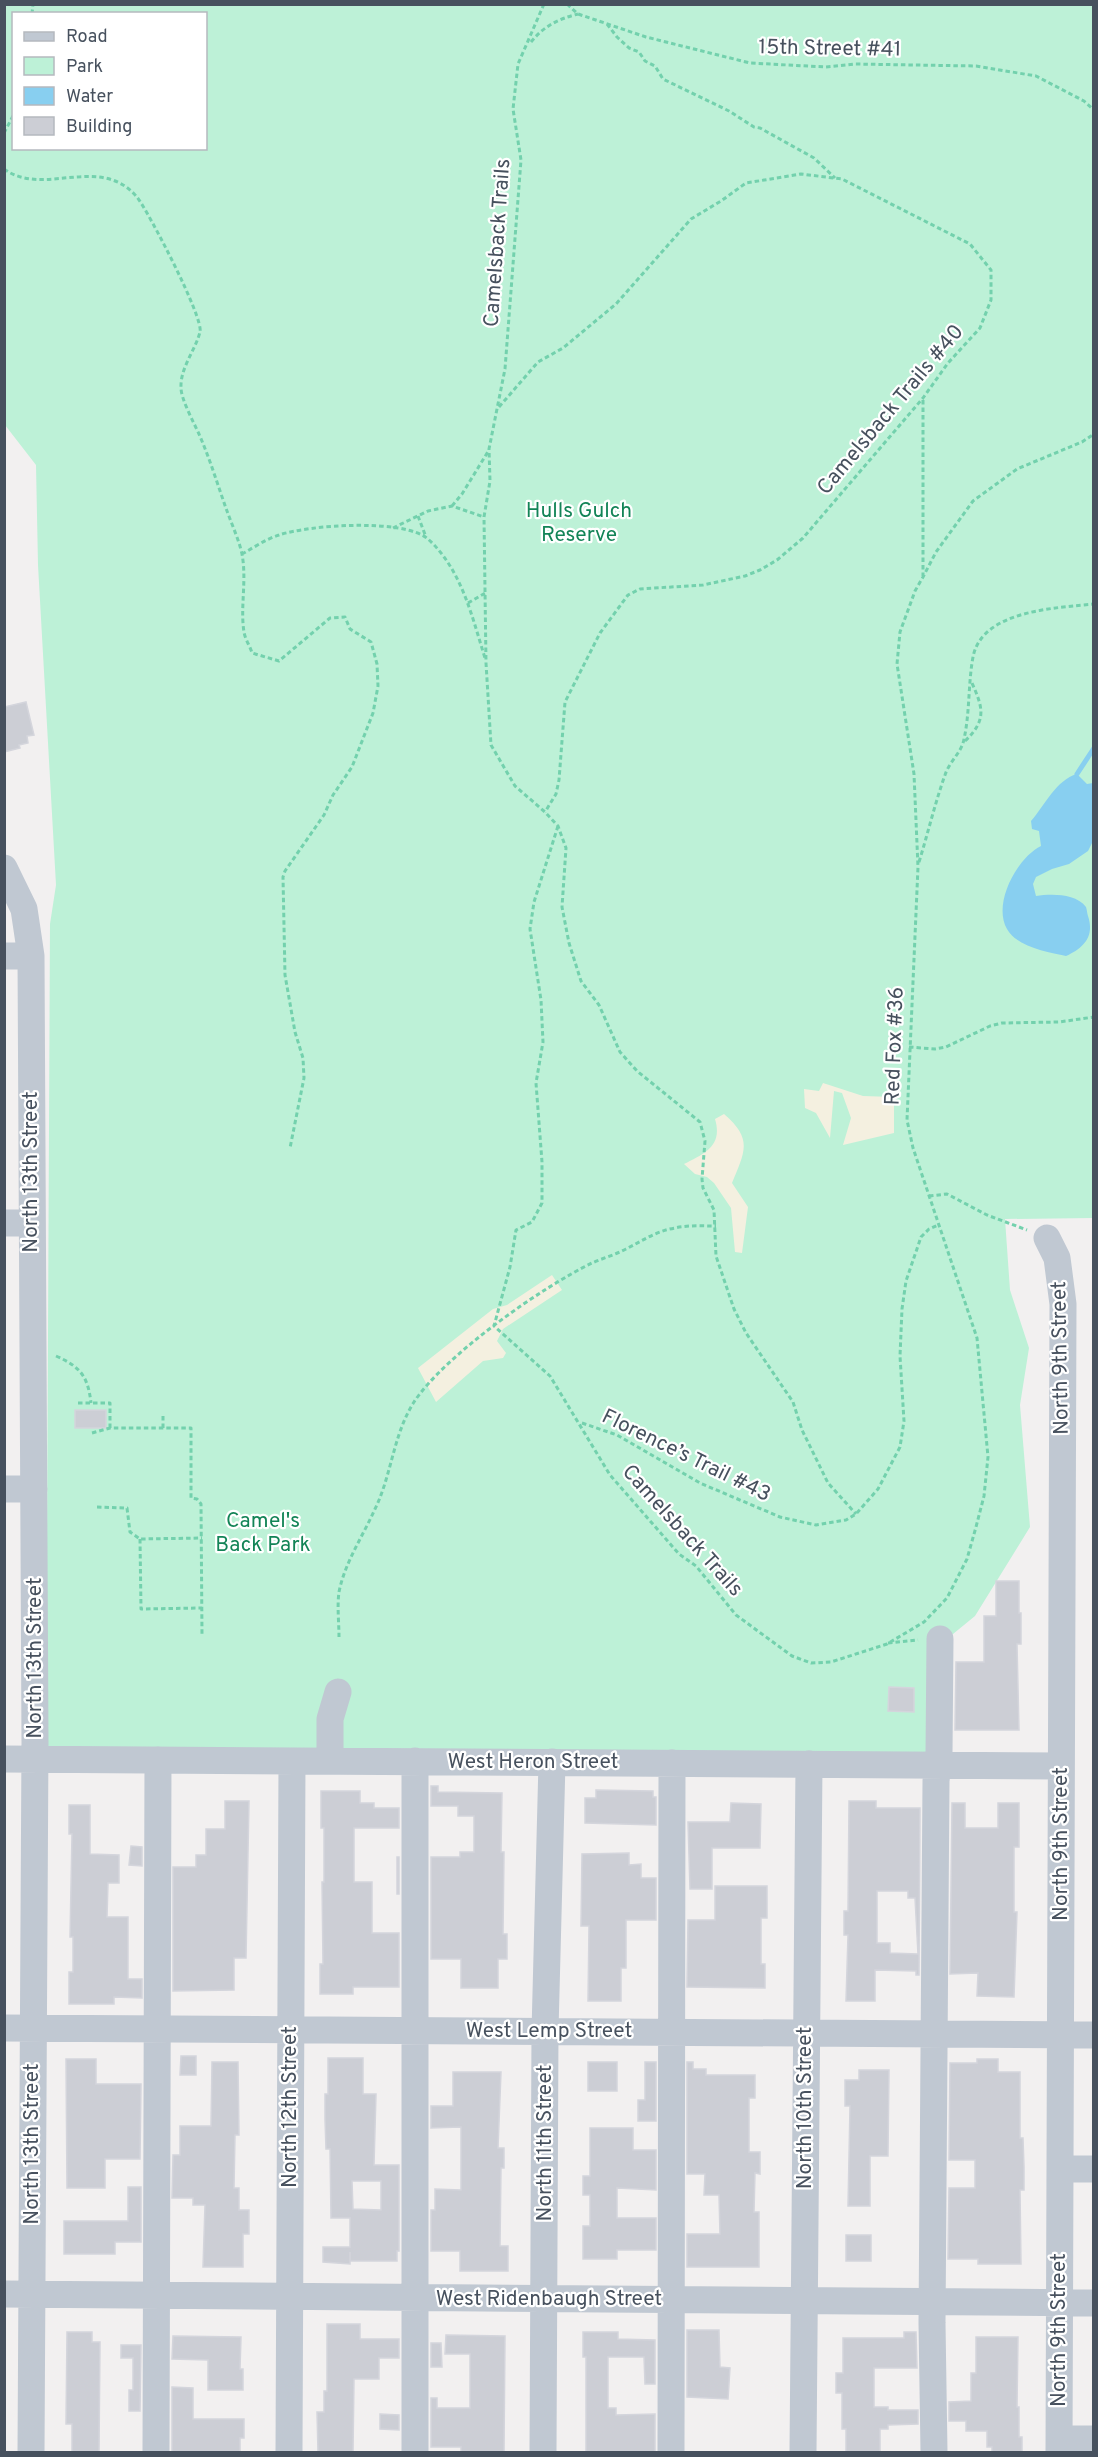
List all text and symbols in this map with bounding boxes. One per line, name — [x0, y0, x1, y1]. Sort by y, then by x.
legend — [12, 12, 207, 150]
text: Road — [66, 26, 108, 49]
street label: 15th Street #41 — [758, 34, 902, 64]
text: Park — [66, 56, 103, 79]
text: Water — [66, 86, 113, 109]
text: Building — [66, 116, 132, 139]
street label: Camelsback Trails — [479, 158, 517, 328]
street label: Camelsback Trails #40 — [812, 319, 970, 501]
park label: Hulls Gulch Reserve — [526, 498, 632, 549]
street label: Red Fox #36 — [879, 986, 911, 1106]
street label: North 13th Street — [18, 1091, 45, 1253]
street label: North 9th Street — [1046, 1281, 1076, 1435]
street label: Florence’s Trail #43 — [597, 1403, 775, 1509]
street label: Camelsback Trails — [616, 1459, 748, 1603]
park label: Camel's Back Park — [215, 1508, 311, 1559]
street label: North 13th Street — [22, 1577, 49, 1739]
street label: West Heron Street — [448, 1749, 618, 1776]
street label: North 9th Street — [1048, 1767, 1075, 1921]
street label: West Lemp Street — [466, 2018, 632, 2045]
street label: North 12th Street — [277, 2026, 304, 2188]
street label: North 10th Street — [792, 2027, 819, 2189]
street label: North 13th Street — [19, 2063, 46, 2225]
street label: North 11th Street — [532, 2064, 559, 2222]
street label: North 9th Street — [1046, 2253, 1073, 2407]
street label: West Ridenbaugh Street — [436, 2286, 662, 2313]

